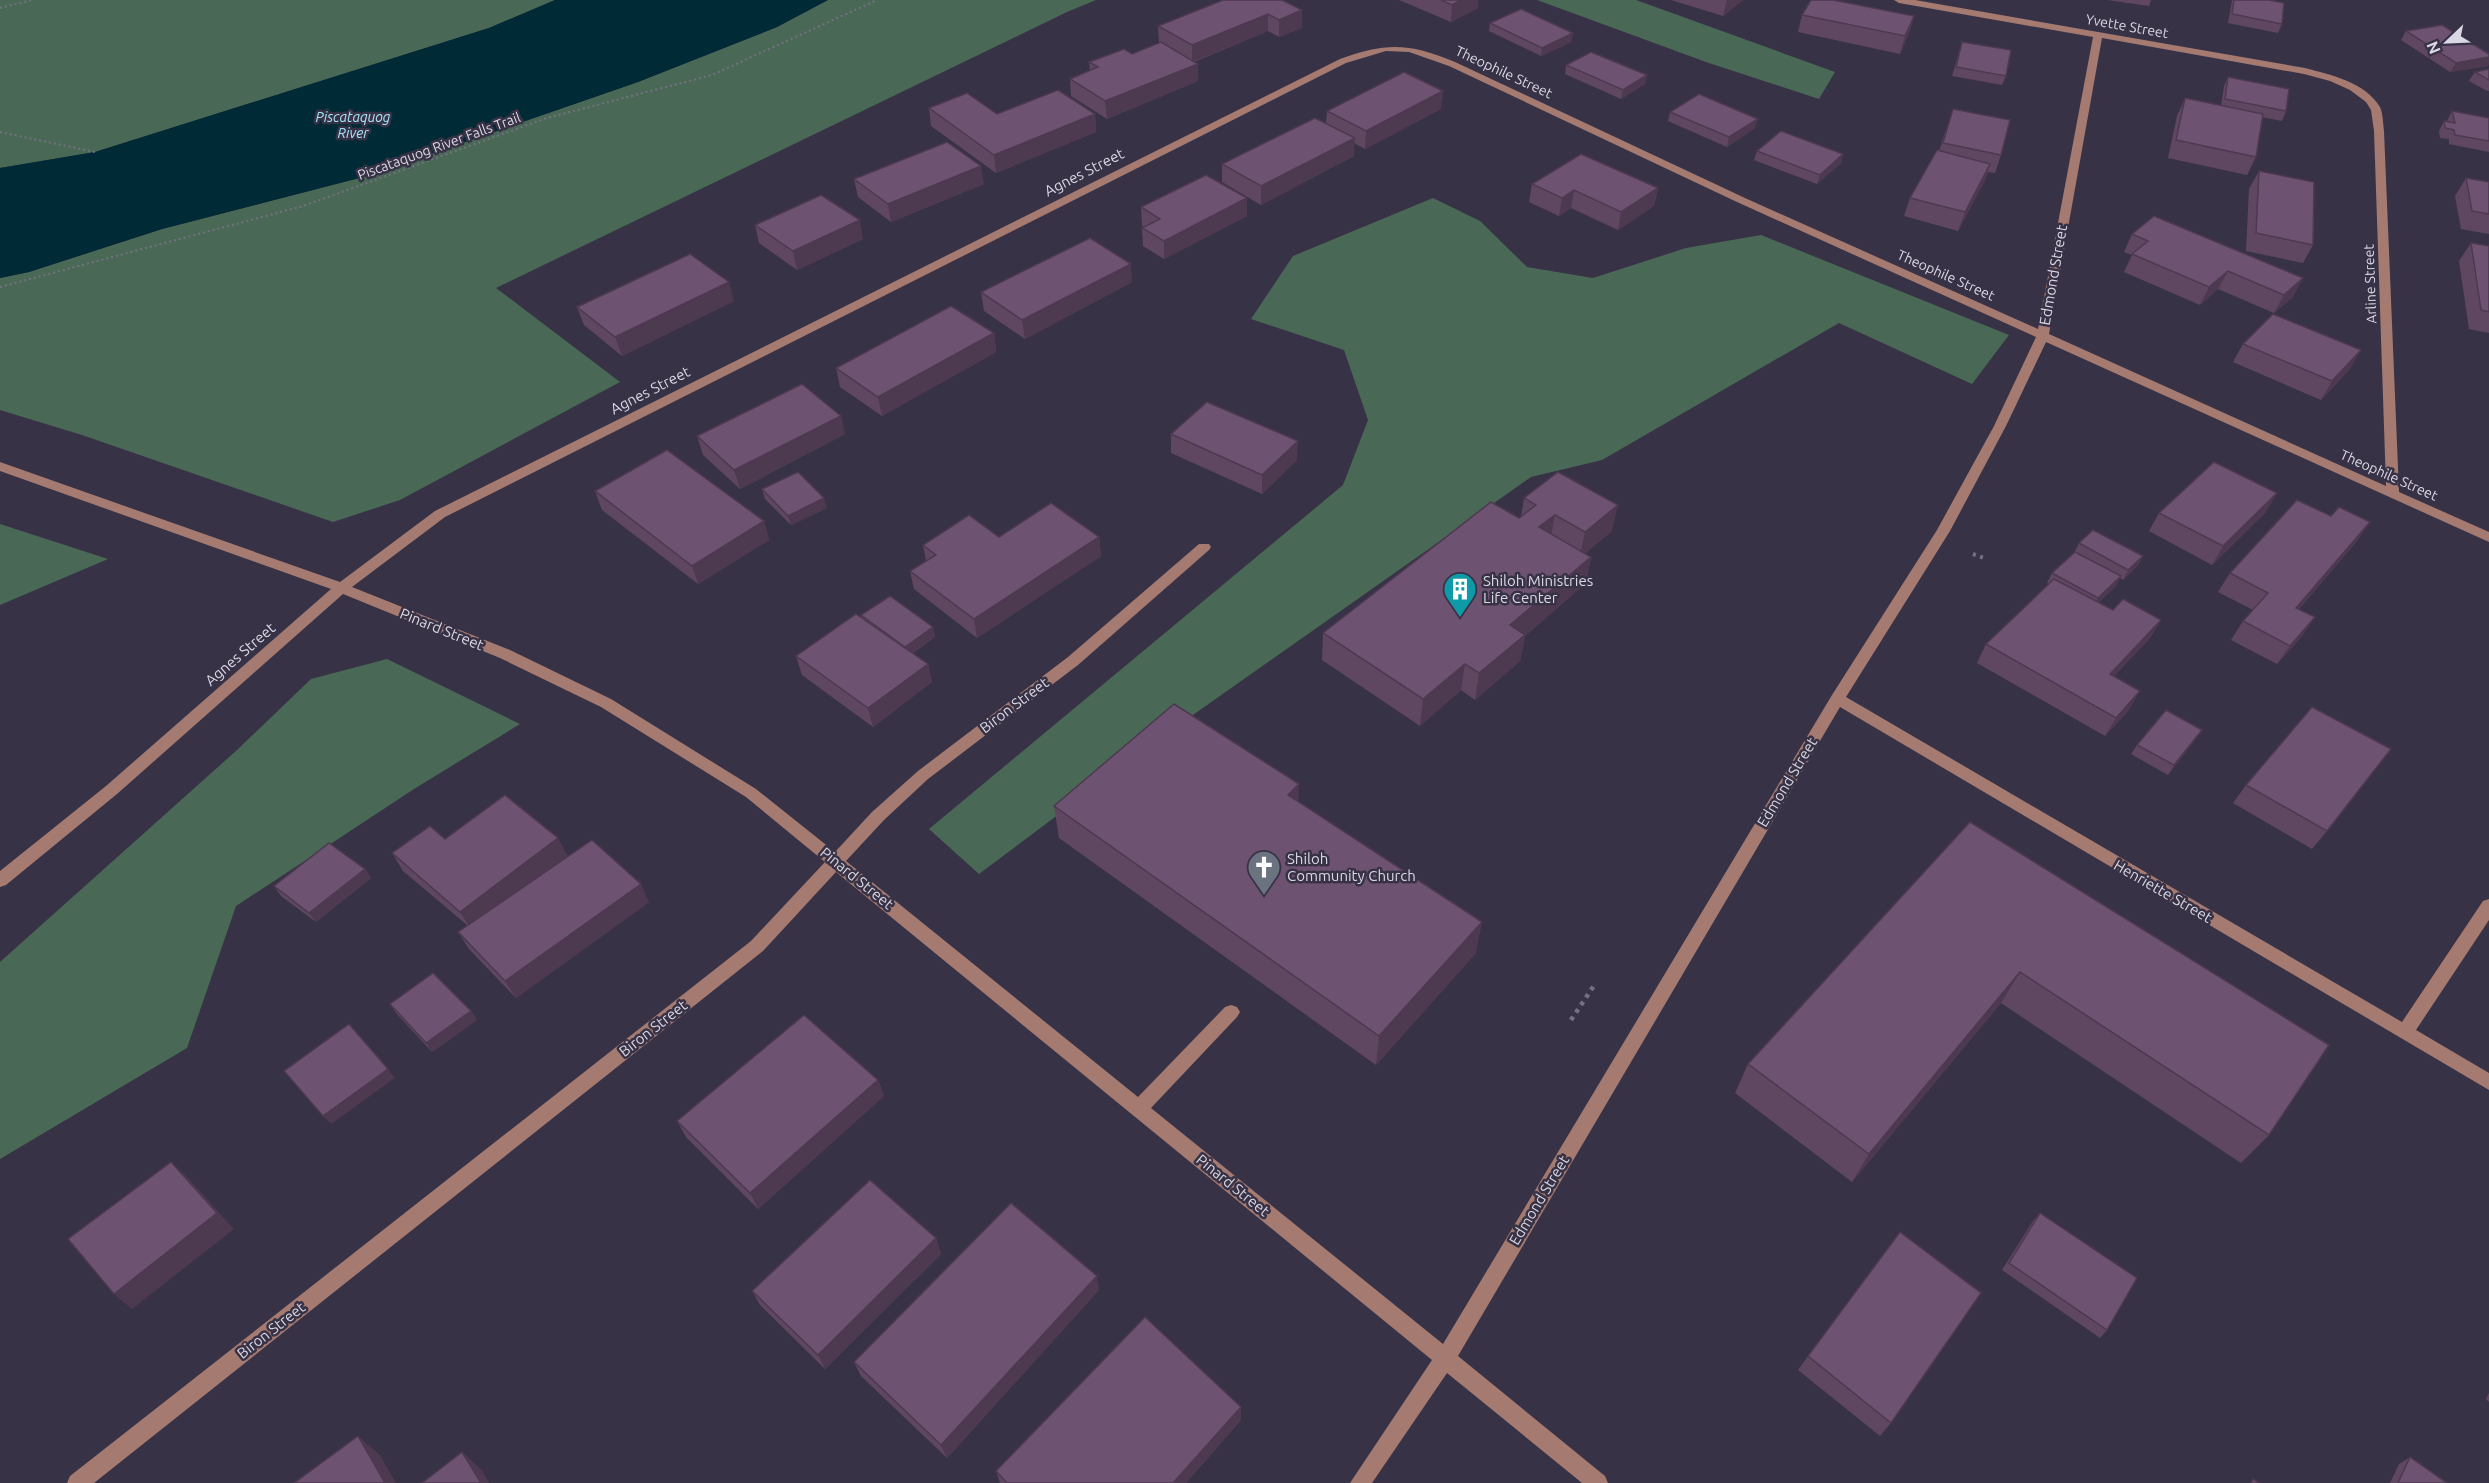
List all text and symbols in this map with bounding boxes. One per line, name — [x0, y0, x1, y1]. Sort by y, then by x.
street label: Yvette Street — [2084, 11, 2170, 41]
north arrow — [2417, 12, 2477, 72]
text: N — [2423, 39, 2444, 57]
street label: Theophile Street — [1453, 43, 1555, 102]
water label: Piscataquog River — [316, 109, 391, 141]
street label: Piscataquog River Falls Trail — [355, 109, 523, 183]
street label: Agnes Street — [1041, 145, 1127, 199]
street label: Edmond Street — [2036, 223, 2070, 326]
street label: Arline Street — [2361, 244, 2379, 324]
street label: Theophile Street — [1895, 246, 1998, 304]
street label: Agnes Street — [607, 363, 693, 417]
street label: Theophile Street — [2338, 446, 2441, 504]
building icon: Shiloh Ministries Life Center — [1442, 571, 1478, 618]
place label: Shiloh Ministries Life Center — [1483, 572, 1593, 606]
street label: Pinard Street — [398, 605, 486, 654]
street label: Agnes Street — [202, 619, 278, 689]
street label: Biron Street — [976, 674, 1052, 736]
street label: Edmond Street — [1754, 734, 1820, 830]
street label: Pinard Street — [817, 843, 897, 913]
church icon: Shiloh Community Church — [1246, 849, 1282, 896]
place label: Shiloh Community Church — [1287, 850, 1416, 884]
street label: Henriette Street — [2111, 856, 2215, 926]
street label: Biron Street — [616, 996, 690, 1060]
street label: Pinard Street — [1193, 1150, 1273, 1220]
street label: Edmond Street — [1506, 1152, 1572, 1248]
street label: Biron Street — [234, 1298, 308, 1362]

